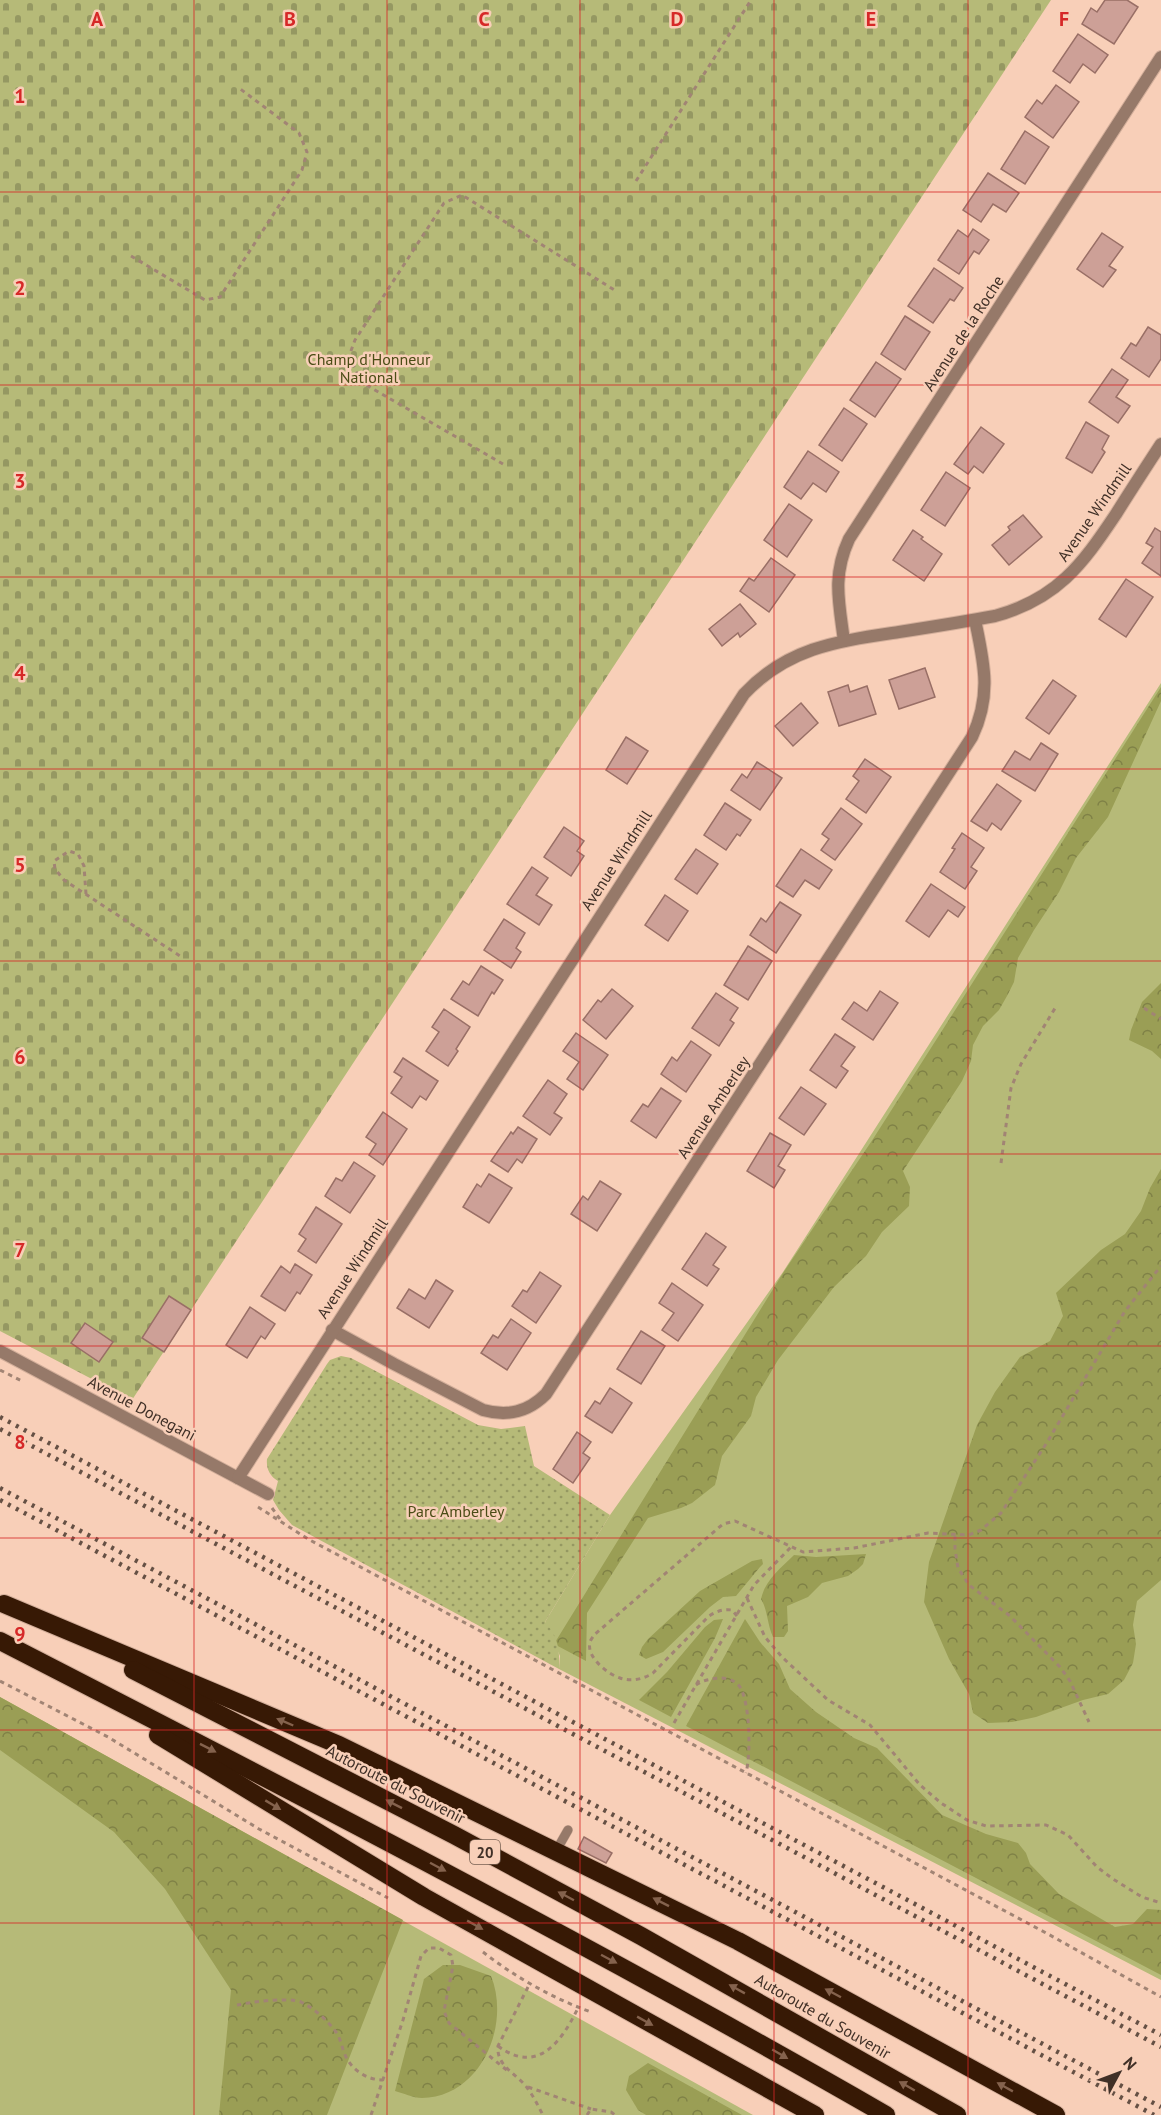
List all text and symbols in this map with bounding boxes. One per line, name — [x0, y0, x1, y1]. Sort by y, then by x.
text: A — [91, 6, 104, 32]
text: B — [284, 6, 296, 32]
text: C — [478, 6, 490, 32]
text: D — [671, 6, 684, 32]
text: E — [866, 6, 876, 32]
text: F — [1059, 6, 1069, 32]
text: 1 — [14, 83, 26, 109]
street label: Avenue de la Roche — [918, 272, 1008, 394]
text: 2 — [14, 275, 26, 301]
park label: Champ d'Honneur National — [308, 349, 431, 387]
street label: Avenue Windmill — [1053, 459, 1135, 565]
text: 3 — [14, 468, 26, 494]
text: 4 — [14, 660, 26, 686]
street label: Avenue Windmill — [576, 806, 656, 914]
text: 5 — [14, 852, 26, 878]
text: 6 — [14, 1044, 26, 1070]
street label: Avenue Amberley — [672, 1052, 754, 1162]
street label: Avenue Windmill — [312, 1214, 392, 1322]
text: 7 — [14, 1237, 26, 1263]
street label: Avenue Donegani — [85, 1371, 199, 1445]
text: 8 — [14, 1429, 26, 1455]
park label: Parc Amberley — [408, 1501, 505, 1521]
text: 9 — [14, 1621, 26, 1647]
one-way arrow — [276, 1717, 294, 1726]
street label: Autoroute du Souvenir — [323, 1740, 469, 1828]
one-way arrow — [200, 1744, 217, 1753]
one-way arrow — [265, 1799, 281, 1810]
one-way arrow — [385, 1799, 402, 1809]
road number: 20 — [470, 1840, 500, 1864]
one-way arrow — [429, 1862, 446, 1872]
one-way arrow — [557, 1891, 574, 1901]
one-way arrow — [652, 1898, 670, 1908]
one-way arrow — [467, 1920, 483, 1931]
one-way arrow — [601, 1954, 618, 1964]
street label: Autoroute du Souvenir — [752, 1969, 895, 2063]
one-way arrow — [729, 1984, 745, 1995]
one-way arrow — [825, 1988, 842, 1998]
one-way arrow — [637, 2016, 654, 2026]
north arrow — [1089, 2043, 1149, 2103]
one-way arrow — [771, 2049, 788, 2059]
text: N — [1119, 2053, 1141, 2074]
one-way arrow — [898, 2081, 915, 2091]
one-way arrow — [996, 2082, 1013, 2092]

